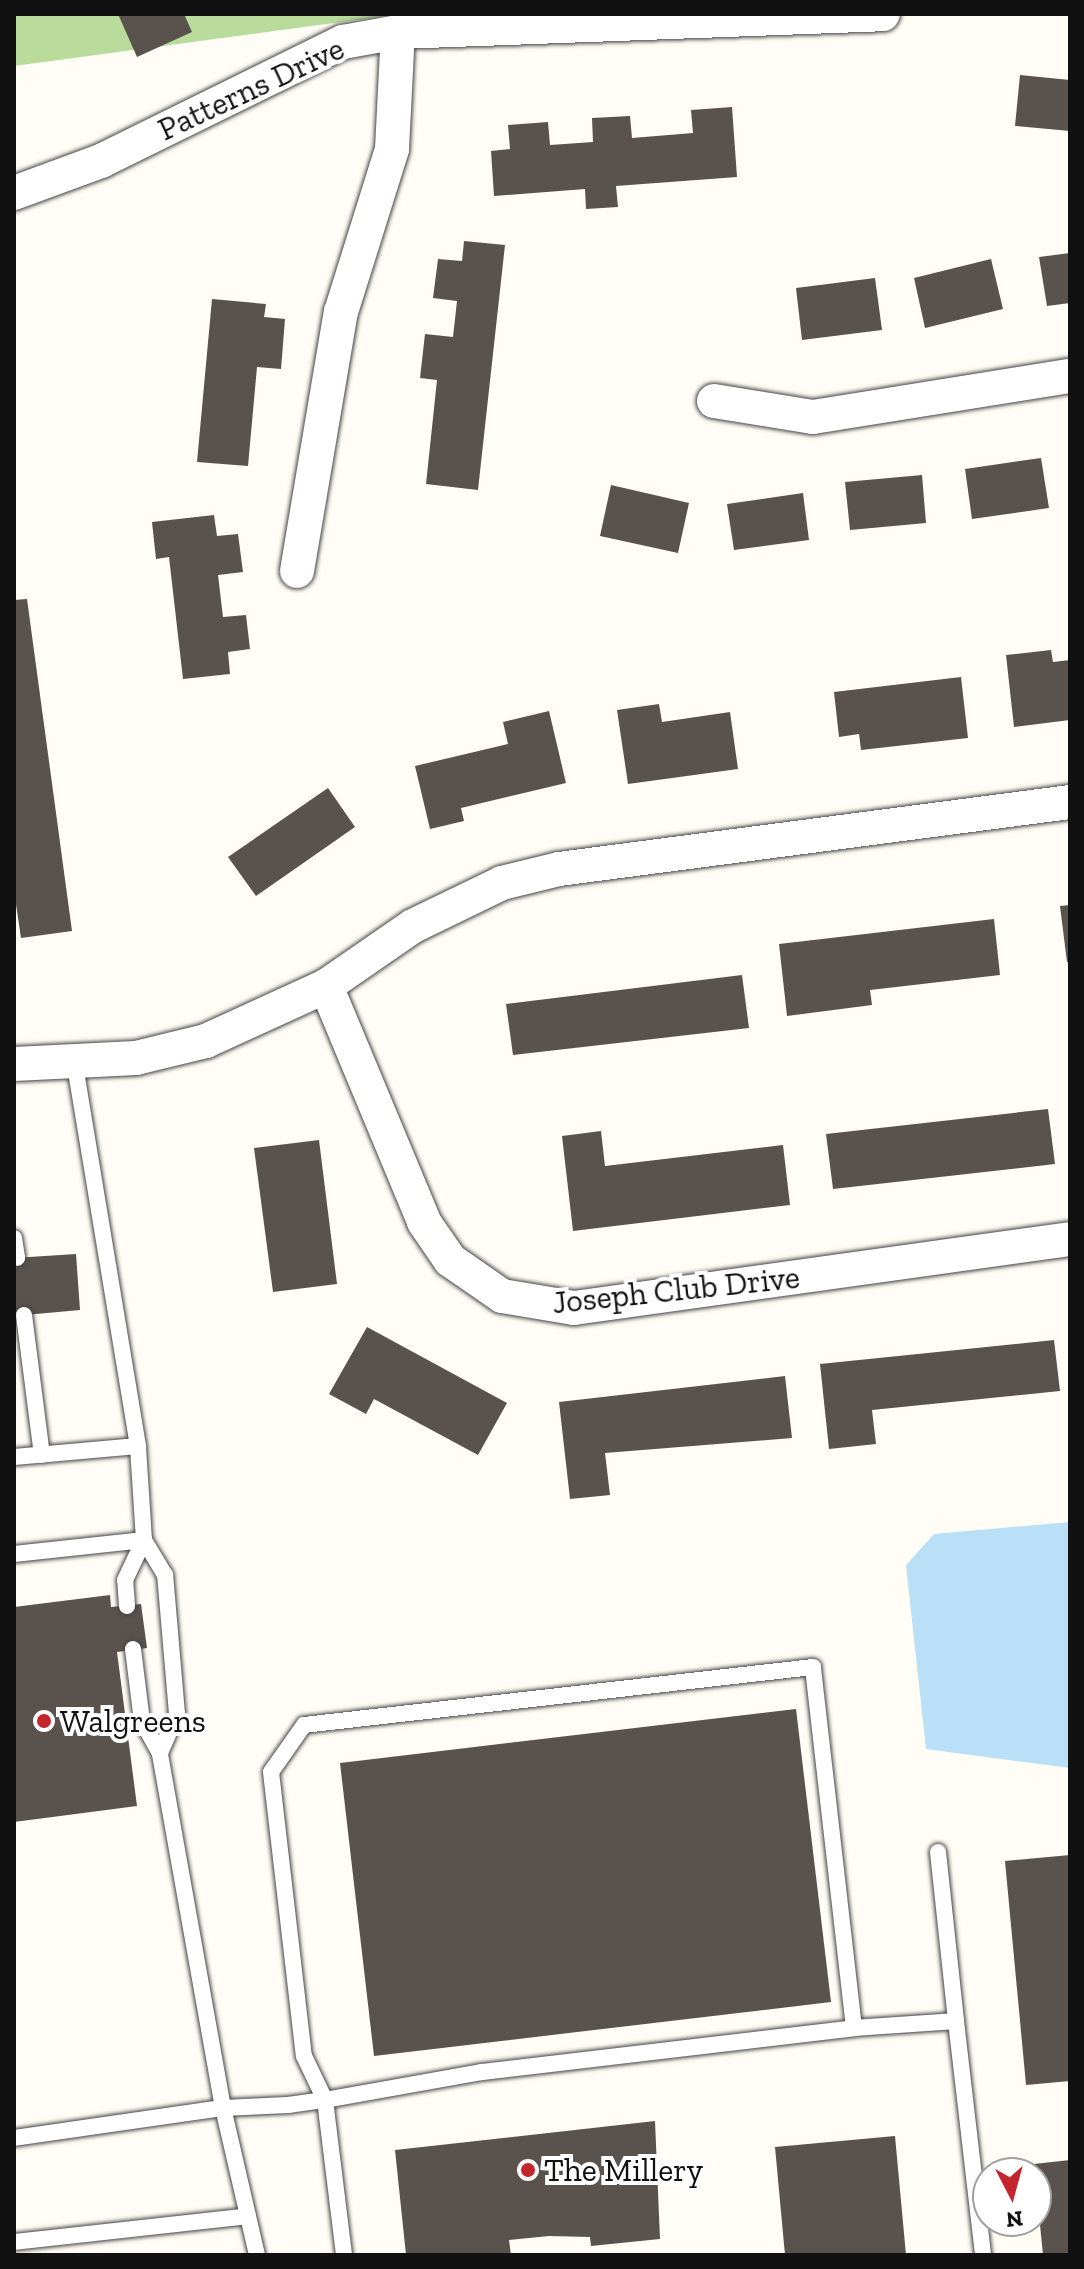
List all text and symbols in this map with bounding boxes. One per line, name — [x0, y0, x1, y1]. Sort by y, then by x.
street label: Patterns Drive — [152, 29, 350, 149]
street label: Joseph Club Drive — [550, 1258, 802, 1322]
place label: Walgreens — [60, 1702, 206, 1740]
marker: Walgreens — [35, 1712, 53, 1730]
place label: The Millery — [544, 2151, 703, 2189]
north arrow — [972, 2157, 1052, 2237]
marker: The Millery — [519, 2161, 537, 2179]
text: N — [1005, 2205, 1024, 2234]

